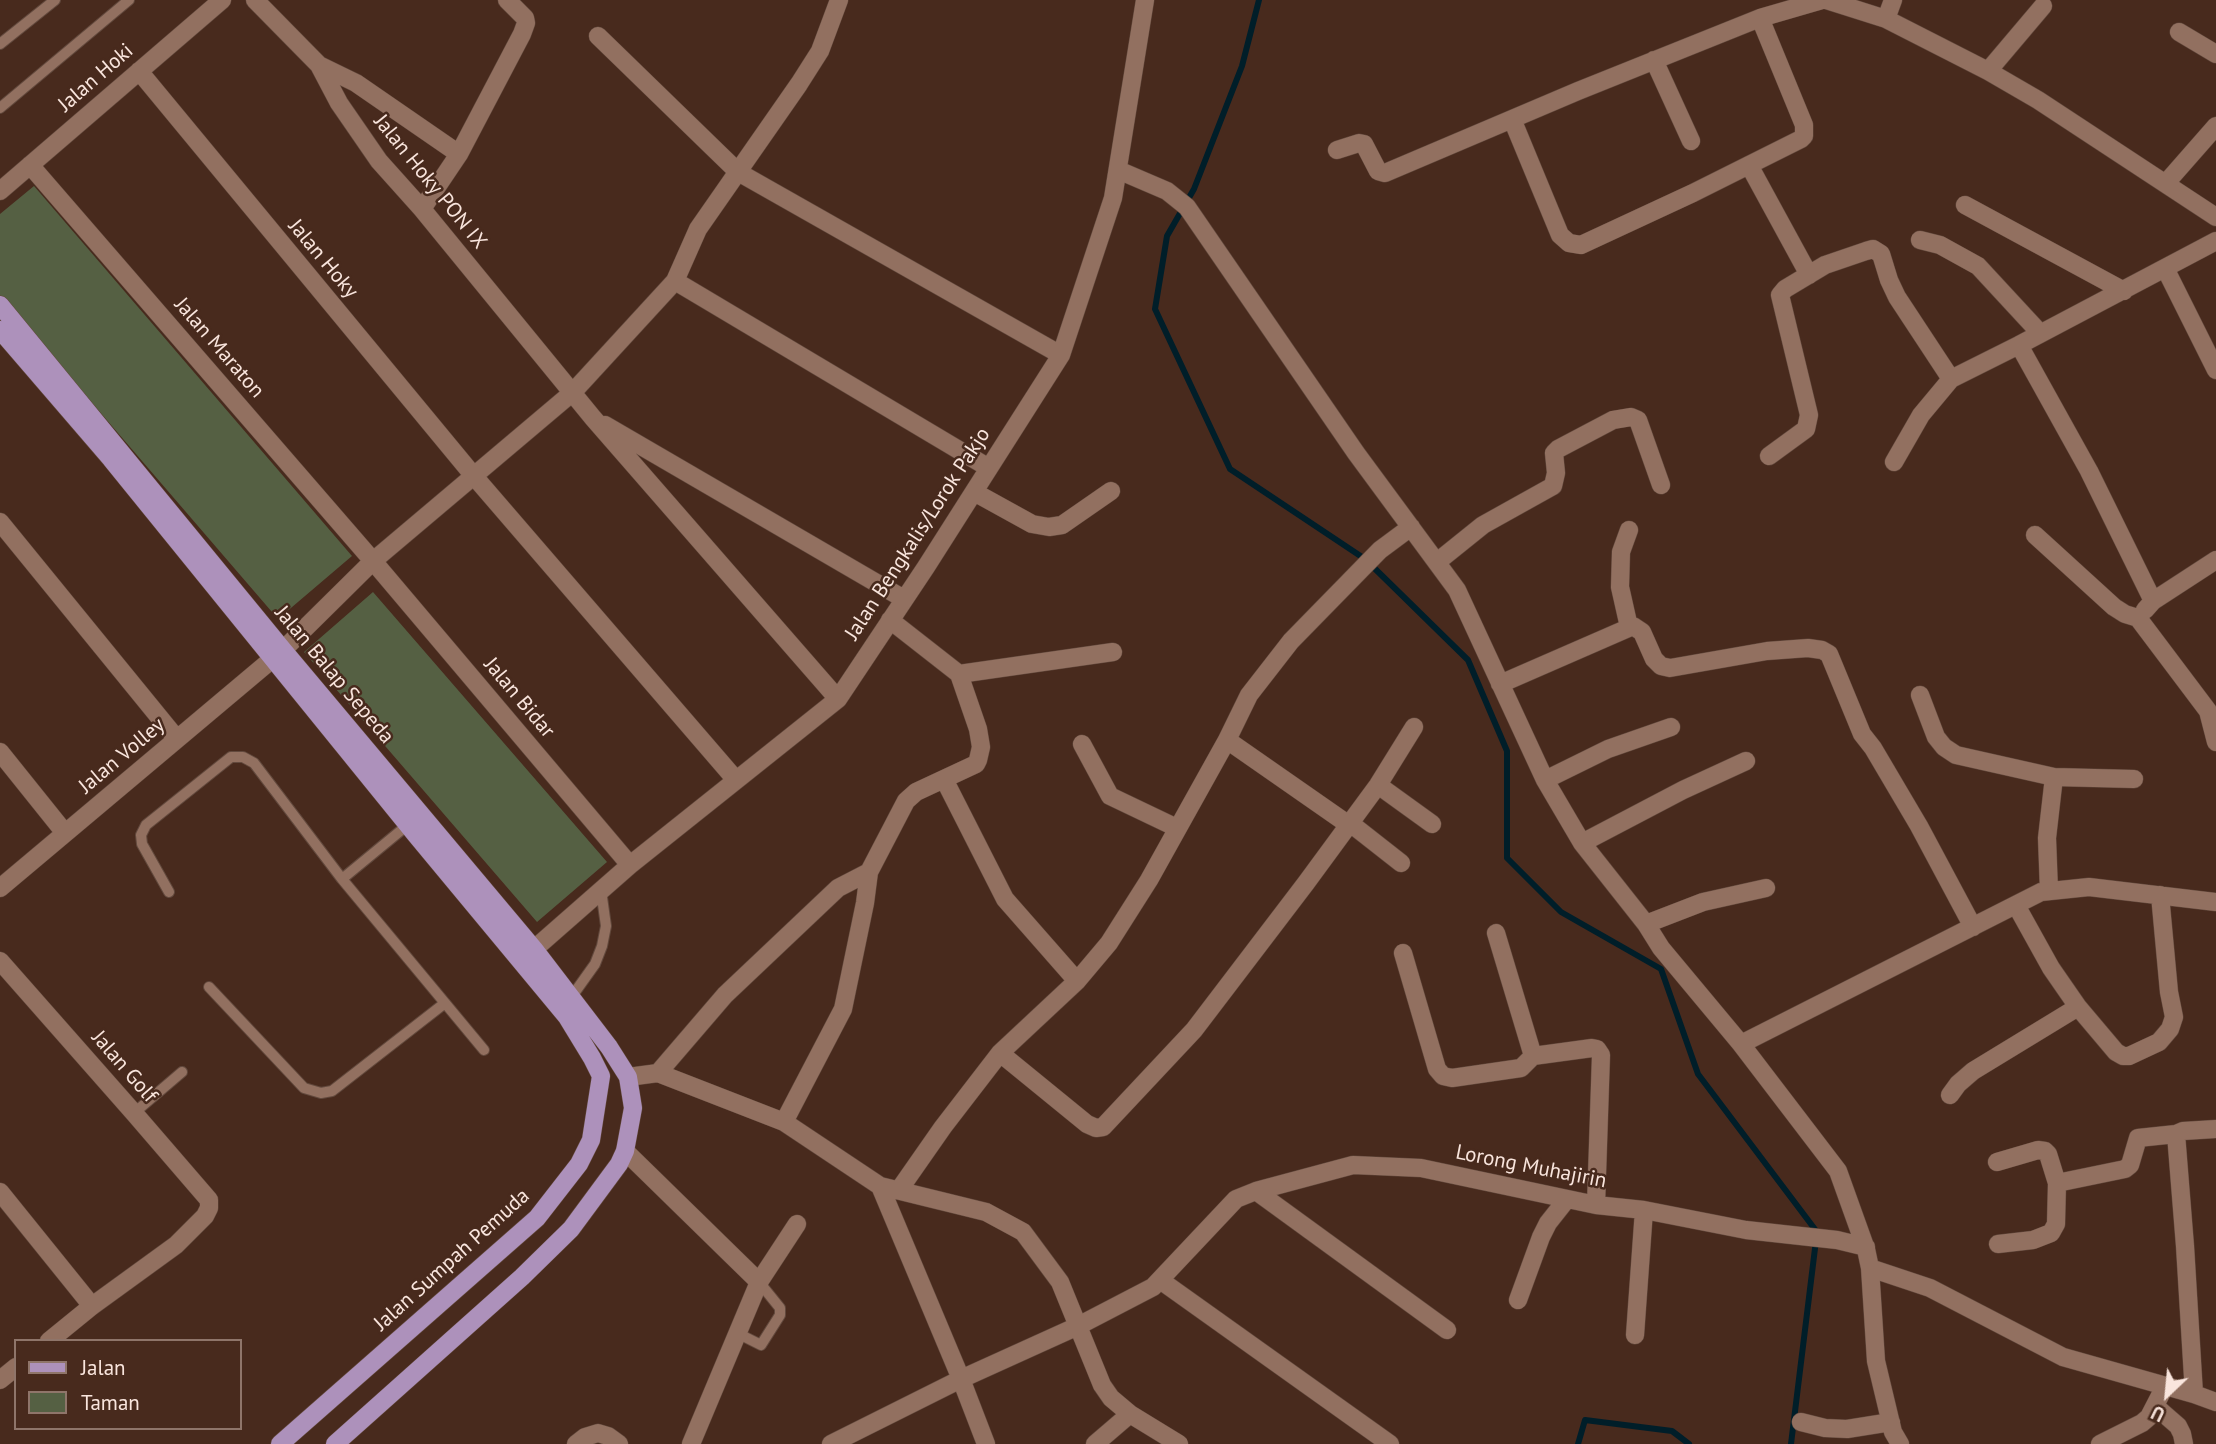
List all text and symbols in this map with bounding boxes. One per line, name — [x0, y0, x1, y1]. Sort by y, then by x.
street label: Jalan Hoki — [53, 39, 139, 117]
street label: Jalan Hoky PON IX — [368, 110, 492, 254]
street label: Jalan Hoky — [283, 214, 363, 304]
street label: Jalan Maraton — [169, 293, 269, 403]
street label: Jalan Bengkalis/Lorok Pakjo — [840, 423, 996, 645]
street label: Jalan Balap Sepeda — [269, 601, 399, 749]
street label: Jalan Bidar — [478, 653, 560, 743]
street label: Jalan Volley — [74, 713, 170, 799]
street label: Jalan Golf — [86, 1026, 162, 1108]
street label: Lorong Muhajirin — [1454, 1140, 1608, 1194]
street label: Jalan Sumpah Pemuda — [369, 1184, 535, 1336]
legend — [14, 1339, 242, 1430]
text: Jalan — [81, 1354, 126, 1381]
north arrow — [2132, 1360, 2202, 1430]
text: Taman — [81, 1389, 140, 1416]
text: U — [2147, 1400, 2168, 1427]

